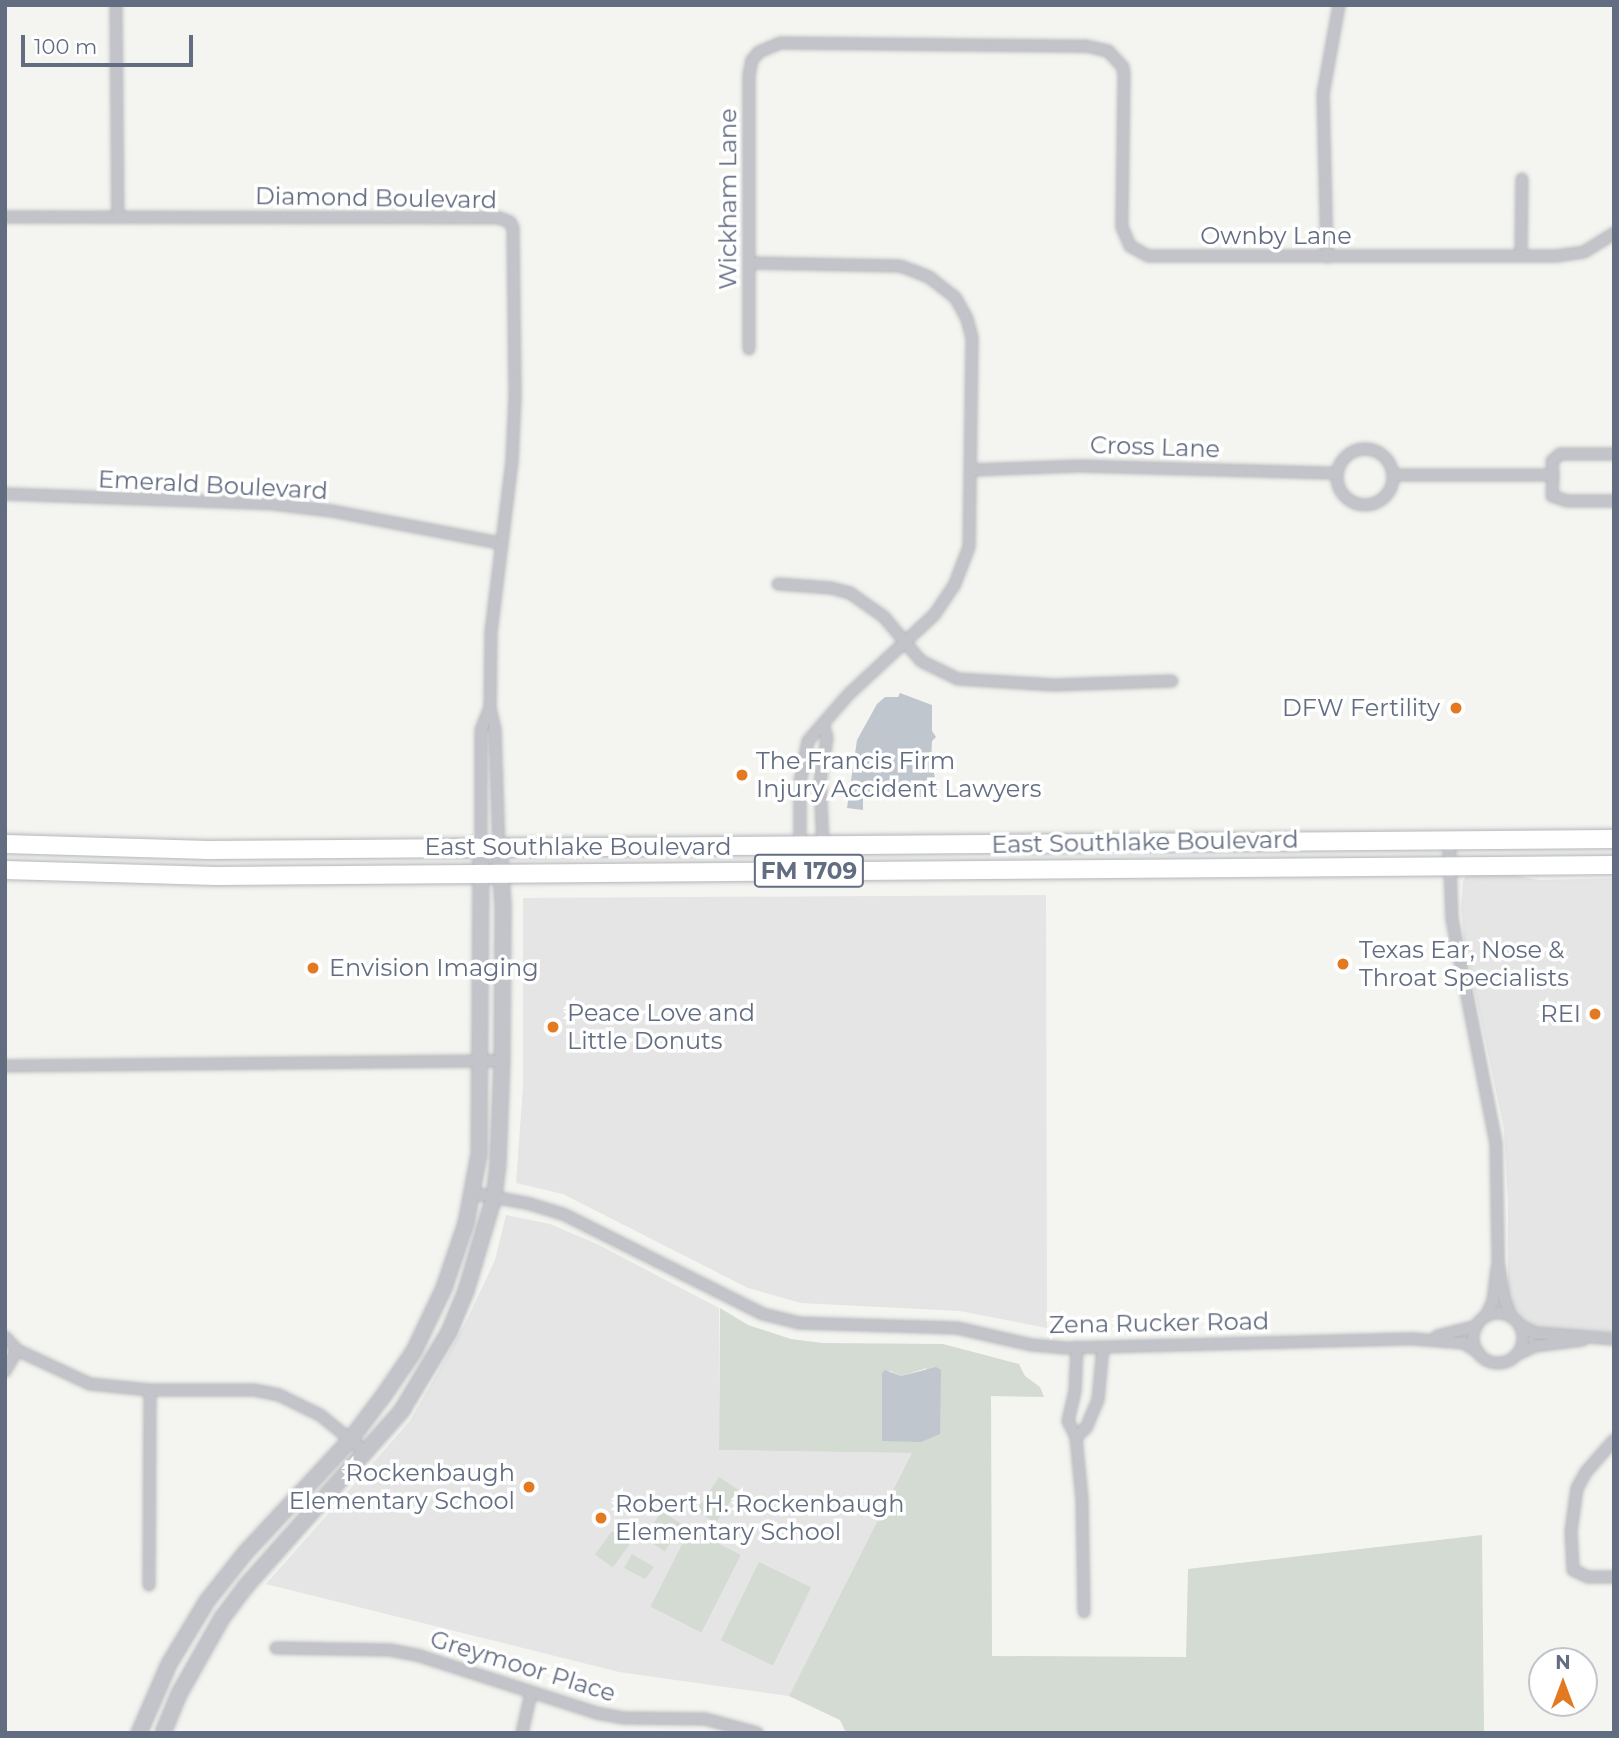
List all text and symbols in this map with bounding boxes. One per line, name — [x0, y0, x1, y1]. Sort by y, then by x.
scale bar — [24, 21, 196, 65]
text: 100 m — [34, 34, 97, 59]
street label: Wickham Lane — [714, 108, 742, 290]
street label: Diamond Boulevard — [255, 181, 497, 215]
street label: Ownby Lane — [1200, 222, 1352, 250]
street label: Cross Lane — [1089, 430, 1221, 464]
street label: Emerald Boulevard — [97, 465, 329, 505]
place label: DFW Fertility — [1282, 694, 1440, 722]
marker: DFW Fertility — [1446, 698, 1466, 718]
place label: The Francis Firm Injury Accident Lawyers — [756, 747, 1042, 803]
marker: The Francis Firm Injury Accident Lawyers — [734, 767, 750, 783]
street label: East Southlake Boulevard — [991, 825, 1299, 859]
street label: East Southlake Boulevard — [424, 833, 732, 861]
road number: FM 1709 — [753, 852, 865, 890]
place label: Texas Ear, Nose & Throat Specialists — [1359, 936, 1569, 992]
place label: Envision Imaging — [329, 954, 539, 982]
marker: Texas Ear, Nose & Throat Specialists — [1333, 954, 1353, 974]
marker: Envision Imaging — [303, 958, 323, 978]
place label: Peace Love and Little Donuts — [567, 999, 755, 1055]
place label: REI — [1540, 1000, 1581, 1028]
marker: REI — [1587, 1006, 1603, 1022]
marker: Peace Love and Little Donuts — [545, 1019, 561, 1035]
street label: Zena Rucker Road — [1049, 1307, 1269, 1339]
place label: Rockenbaugh Elementary School — [289, 1459, 515, 1515]
marker: Rockenbaugh Elementary School — [521, 1479, 537, 1495]
place label: Robert H. Rockenbaugh Elementary School — [615, 1490, 905, 1546]
marker: Robert H. Rockenbaugh Elementary School — [593, 1510, 609, 1526]
street label: Greymoor Place — [427, 1624, 619, 1708]
north arrow — [1528, 1647, 1598, 1717]
text: N — [1555, 1651, 1571, 1674]

